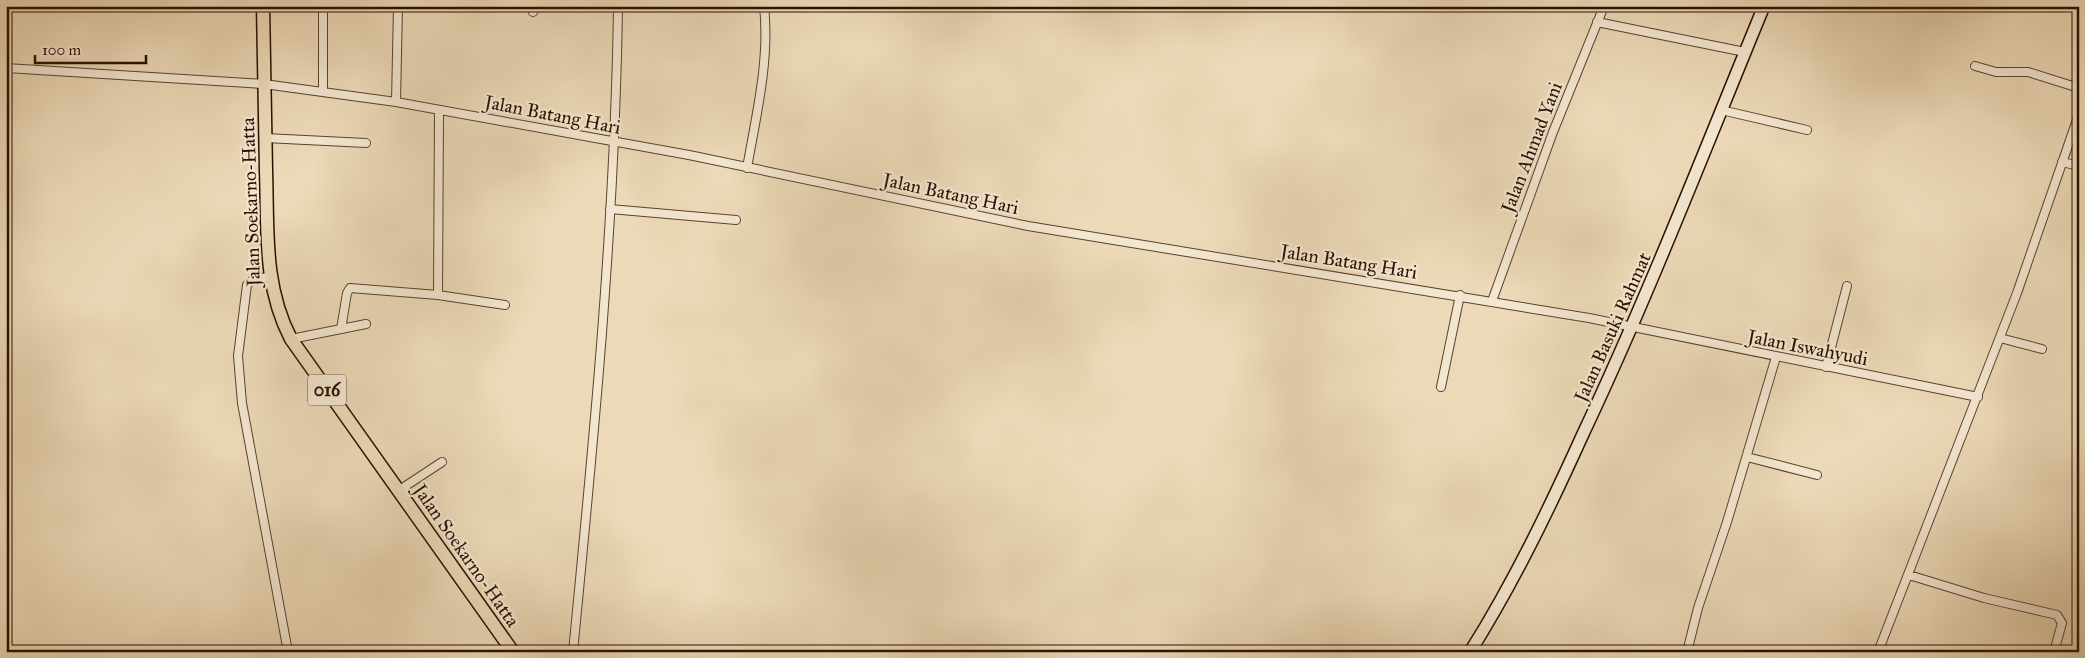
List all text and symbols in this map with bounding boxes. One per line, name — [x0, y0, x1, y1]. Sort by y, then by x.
scale bar — [35, 32, 146, 64]
text: 100 m — [42, 41, 82, 59]
street label: Jalan Ahmad Yani — [1495, 79, 1568, 218]
street label: Jalan Batang Hari — [481, 90, 623, 140]
street label: Jalan Soekarno-Hatta — [236, 116, 266, 289]
street label: Jalan Batang Hari — [879, 167, 1021, 220]
street label: Jalan Batang Hari — [1277, 239, 1419, 285]
street label: Jalan Basuki Rahmat — [1568, 249, 1657, 408]
street label: Jalan Iswahyudi — [1744, 324, 1870, 371]
road number: 016 — [308, 374, 346, 406]
street label: Jalan Soekarno-Hatta — [407, 478, 525, 632]

